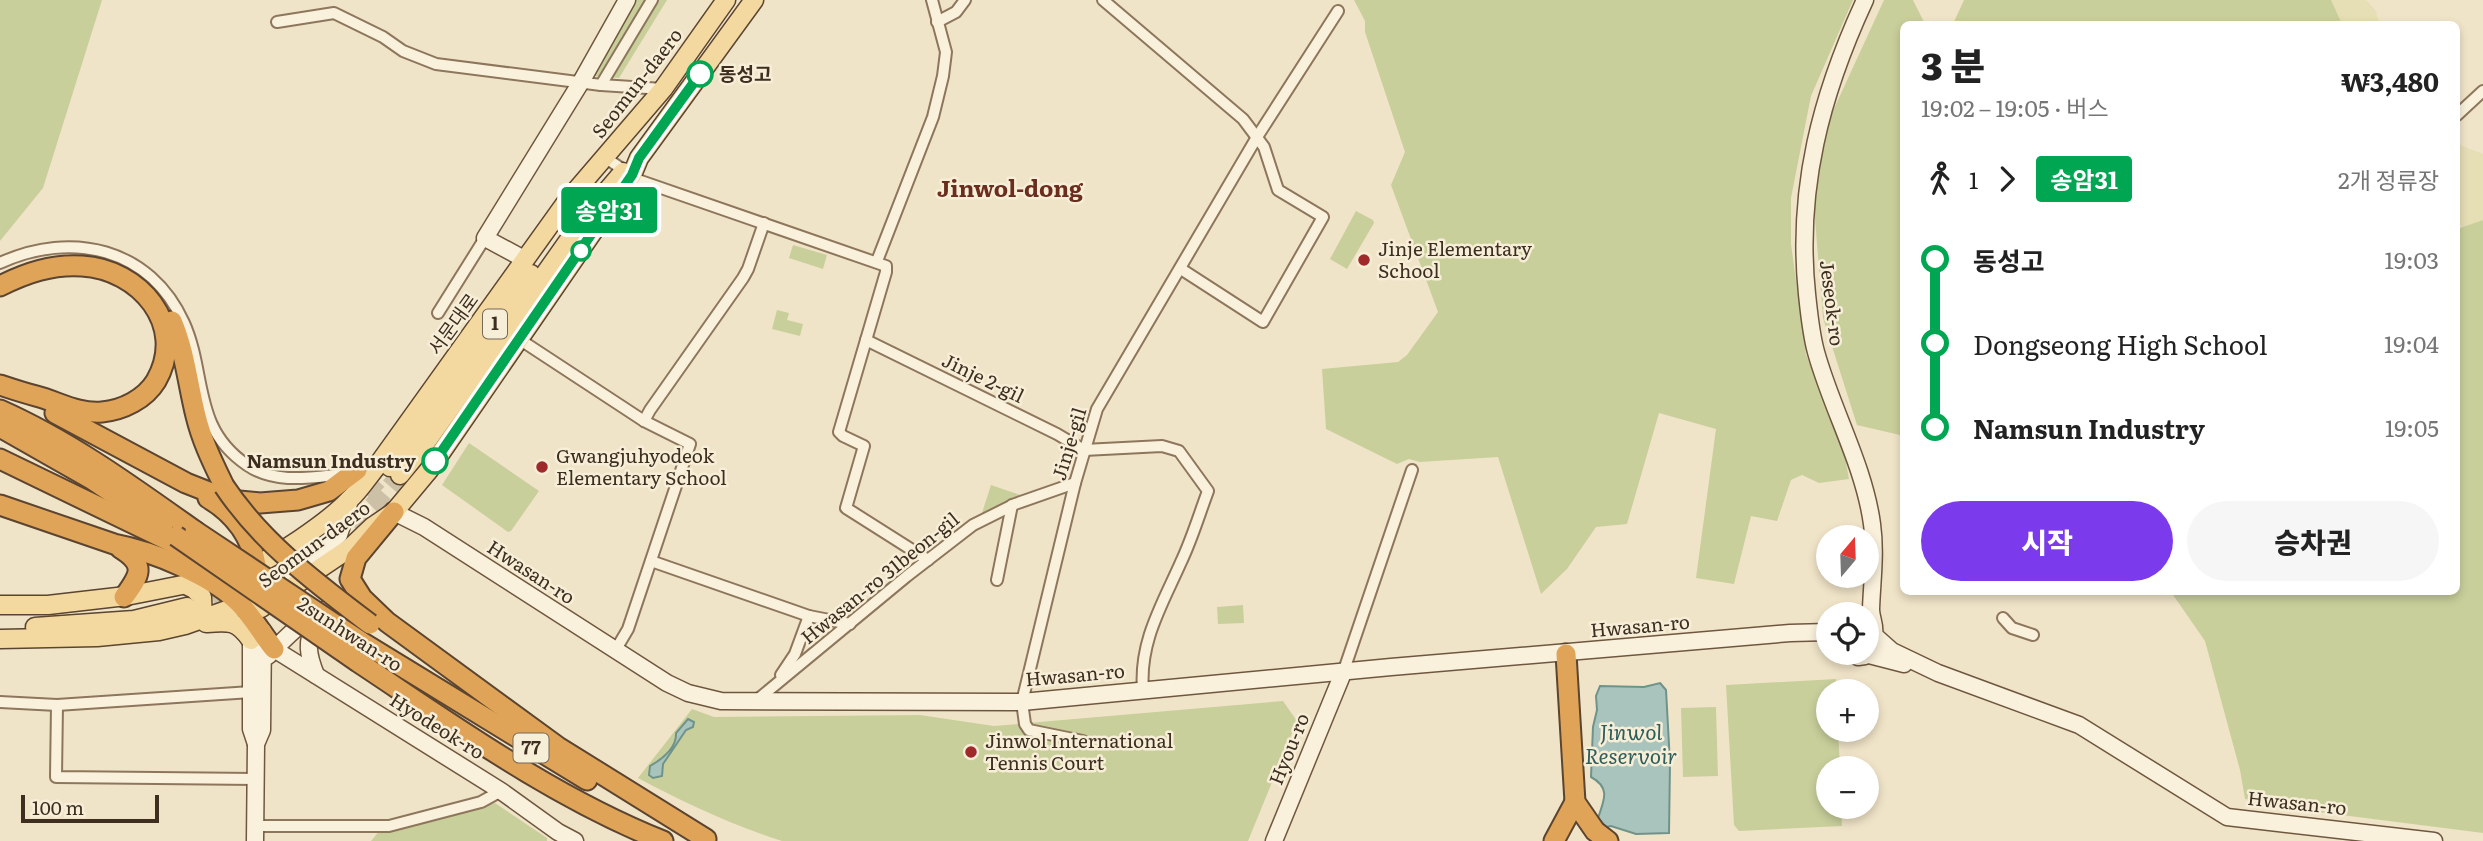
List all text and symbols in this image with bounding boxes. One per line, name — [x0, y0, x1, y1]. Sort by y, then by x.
street label: Seomun-daero — [584, 21, 688, 143]
text: 3 분 — [1921, 35, 1985, 92]
place label: 동성고 — [719, 59, 771, 87]
marker: 동성고 — [687, 61, 713, 87]
text: ₩3,480 — [2341, 61, 2439, 100]
text: 19:02 – 19:05 · 버스 — [1921, 90, 2109, 124]
icon: walk — [1921, 160, 1959, 198]
icon: forward — [1988, 160, 2026, 198]
text: 송암31 — [2050, 161, 2118, 196]
text: 1 — [1969, 162, 1978, 196]
text: 2개 정류장 — [2338, 162, 2439, 196]
district label: Jinwol-dong — [937, 170, 1084, 204]
line badge: 송암31 — [560, 187, 658, 233]
text: 송암31 — [575, 192, 643, 227]
place label: Jinje Elementary School — [1378, 234, 1532, 284]
text: 동성고 — [1973, 240, 2045, 279]
unlabelled marker — [571, 241, 591, 261]
text: 19:03 — [2385, 242, 2439, 276]
marker: Jinje Elementary School — [1356, 252, 1372, 268]
street label: Jeseok-ro — [1814, 258, 1852, 348]
street label: 서문대로 — [420, 287, 484, 360]
road number: 1 — [483, 310, 507, 338]
text: Dongseong High School — [1973, 324, 2268, 363]
text: 19:04 — [2384, 326, 2439, 360]
street label: Jinje 2-gil — [938, 345, 1029, 409]
street label: Jinje-gil — [1044, 404, 1092, 484]
text: Namsun Industry — [1973, 408, 2205, 447]
text: 19:05 — [2385, 410, 2439, 444]
place label: Gwangjuhyodeok Elementary School — [556, 441, 727, 491]
place label: Namsun Industry — [247, 446, 416, 474]
marker: Namsun Industry — [422, 448, 448, 474]
marker: Gwangjuhyodeok Elementary School — [534, 459, 550, 475]
street label: Seomun-daero — [251, 493, 375, 594]
button: 시작 — [1921, 501, 2173, 581]
button: 승차권 — [2187, 501, 2439, 581]
street label: Hwasan-ro 31beon-gil — [794, 505, 964, 650]
north arrow — [1816, 525, 1880, 588]
map controls — [1816, 525, 1879, 819]
street label: Hwasan-ro — [482, 532, 581, 610]
street label: 2sunhwan-ro — [293, 589, 409, 678]
button: locate — [1816, 602, 1879, 665]
street label: Hwasan-ro — [1589, 607, 1691, 643]
street label: Hwasan-ro — [1024, 656, 1126, 692]
button: + — [1816, 679, 1879, 742]
street label: Hyodeok-ro — [385, 685, 490, 765]
street label: Hyou-ro — [1261, 708, 1315, 789]
water label: Jinwol Reservoir — [1585, 715, 1677, 770]
place label: Jinwol International Tennis Court — [985, 726, 1173, 776]
road number: 77 — [514, 734, 548, 762]
marker: Jinwol International Tennis Court — [963, 744, 979, 760]
button: − — [1816, 756, 1879, 819]
street label: Hwasan-ro — [2246, 783, 2348, 821]
scale bar — [21, 792, 159, 824]
text: 100 m — [32, 793, 84, 821]

